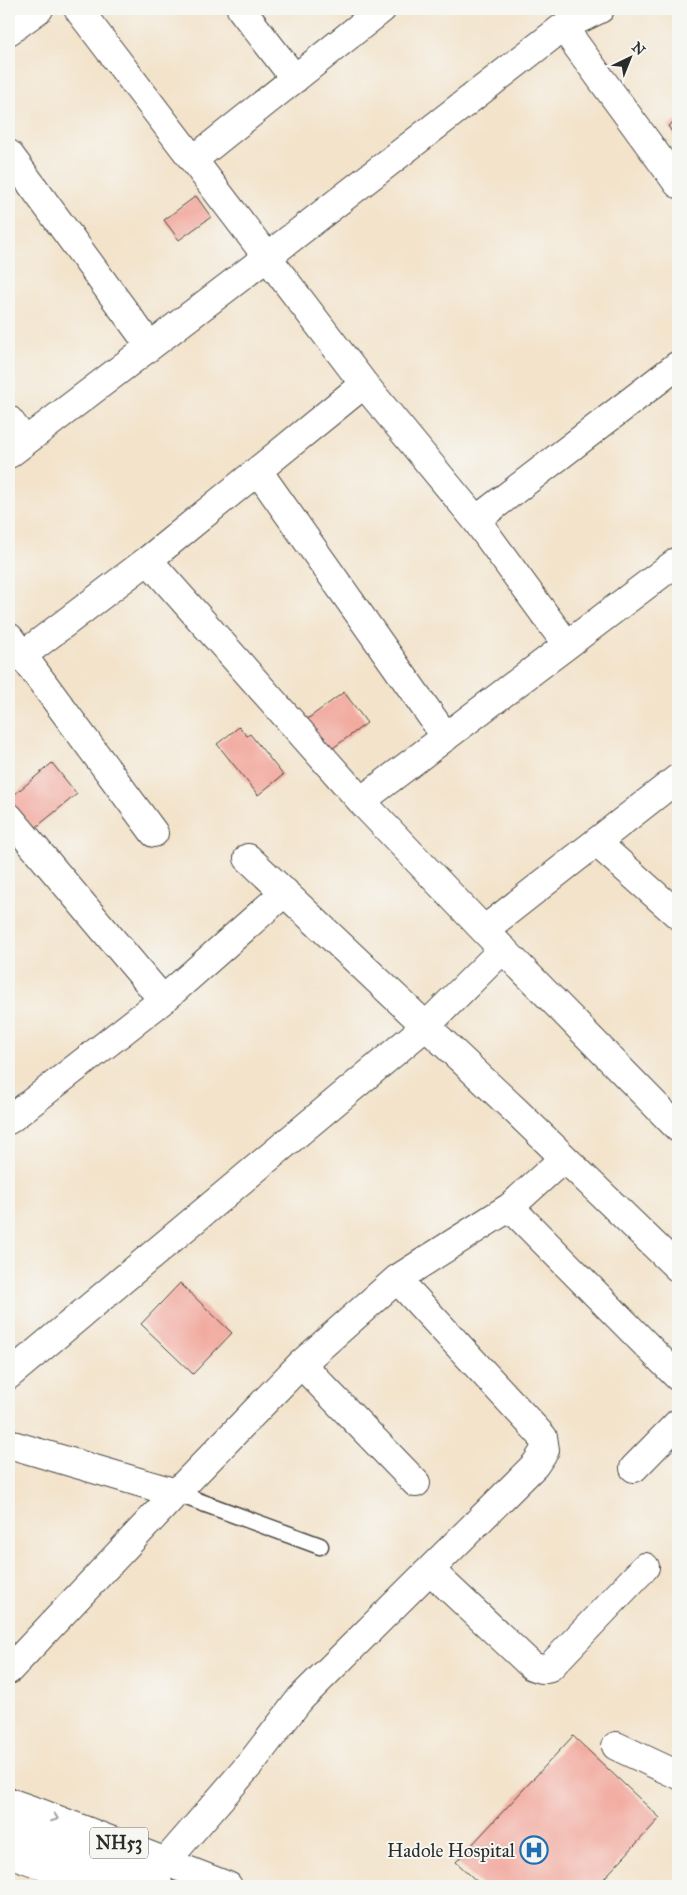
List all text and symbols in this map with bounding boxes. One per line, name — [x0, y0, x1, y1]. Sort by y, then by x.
north arrow — [604, 32, 654, 82]
text: N — [628, 39, 649, 59]
one-way arrow — [50, 1812, 59, 1822]
road number: NH53 — [90, 1828, 148, 1859]
hospital icon: Hadole Hospital — [519, 1835, 549, 1865]
place label: Hadole Hospital — [387, 1839, 516, 1862]

